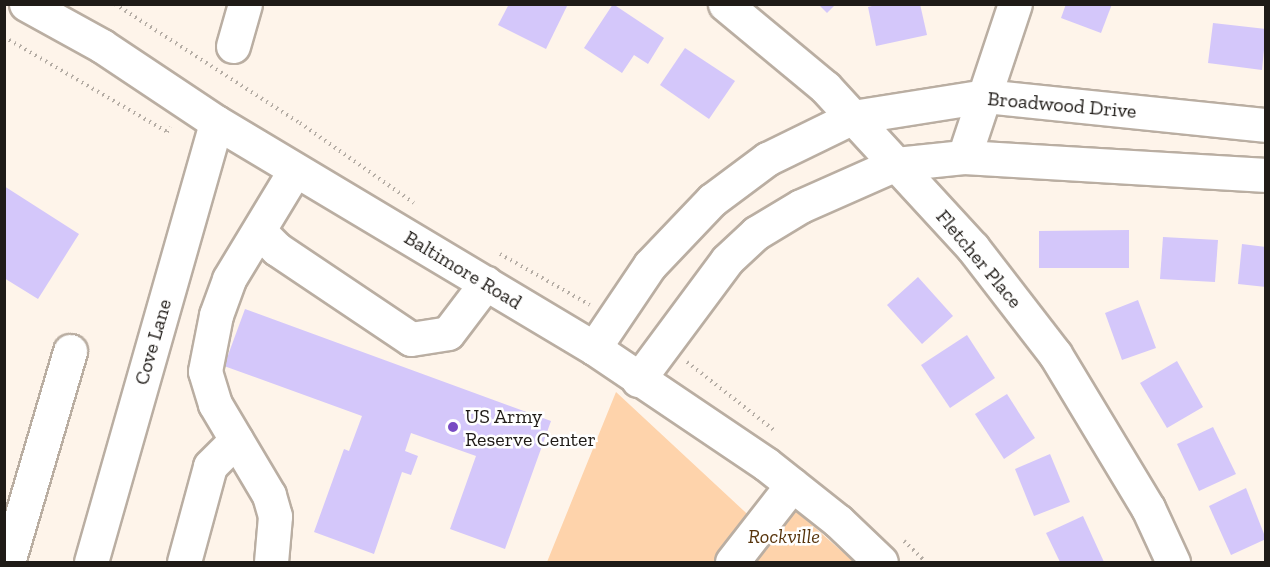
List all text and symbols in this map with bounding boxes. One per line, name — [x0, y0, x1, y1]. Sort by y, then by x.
street label: Broadwood Drive — [987, 87, 1137, 123]
street label: Fletcher Place — [931, 205, 1027, 313]
street label: Baltimore Road — [400, 225, 526, 315]
street label: Cove Lane — [129, 296, 177, 388]
place label: US Army Reserve Center — [465, 404, 596, 451]
marker: US Army Reserve Center — [446, 420, 460, 434]
park label: Rockville — [748, 524, 820, 548]

